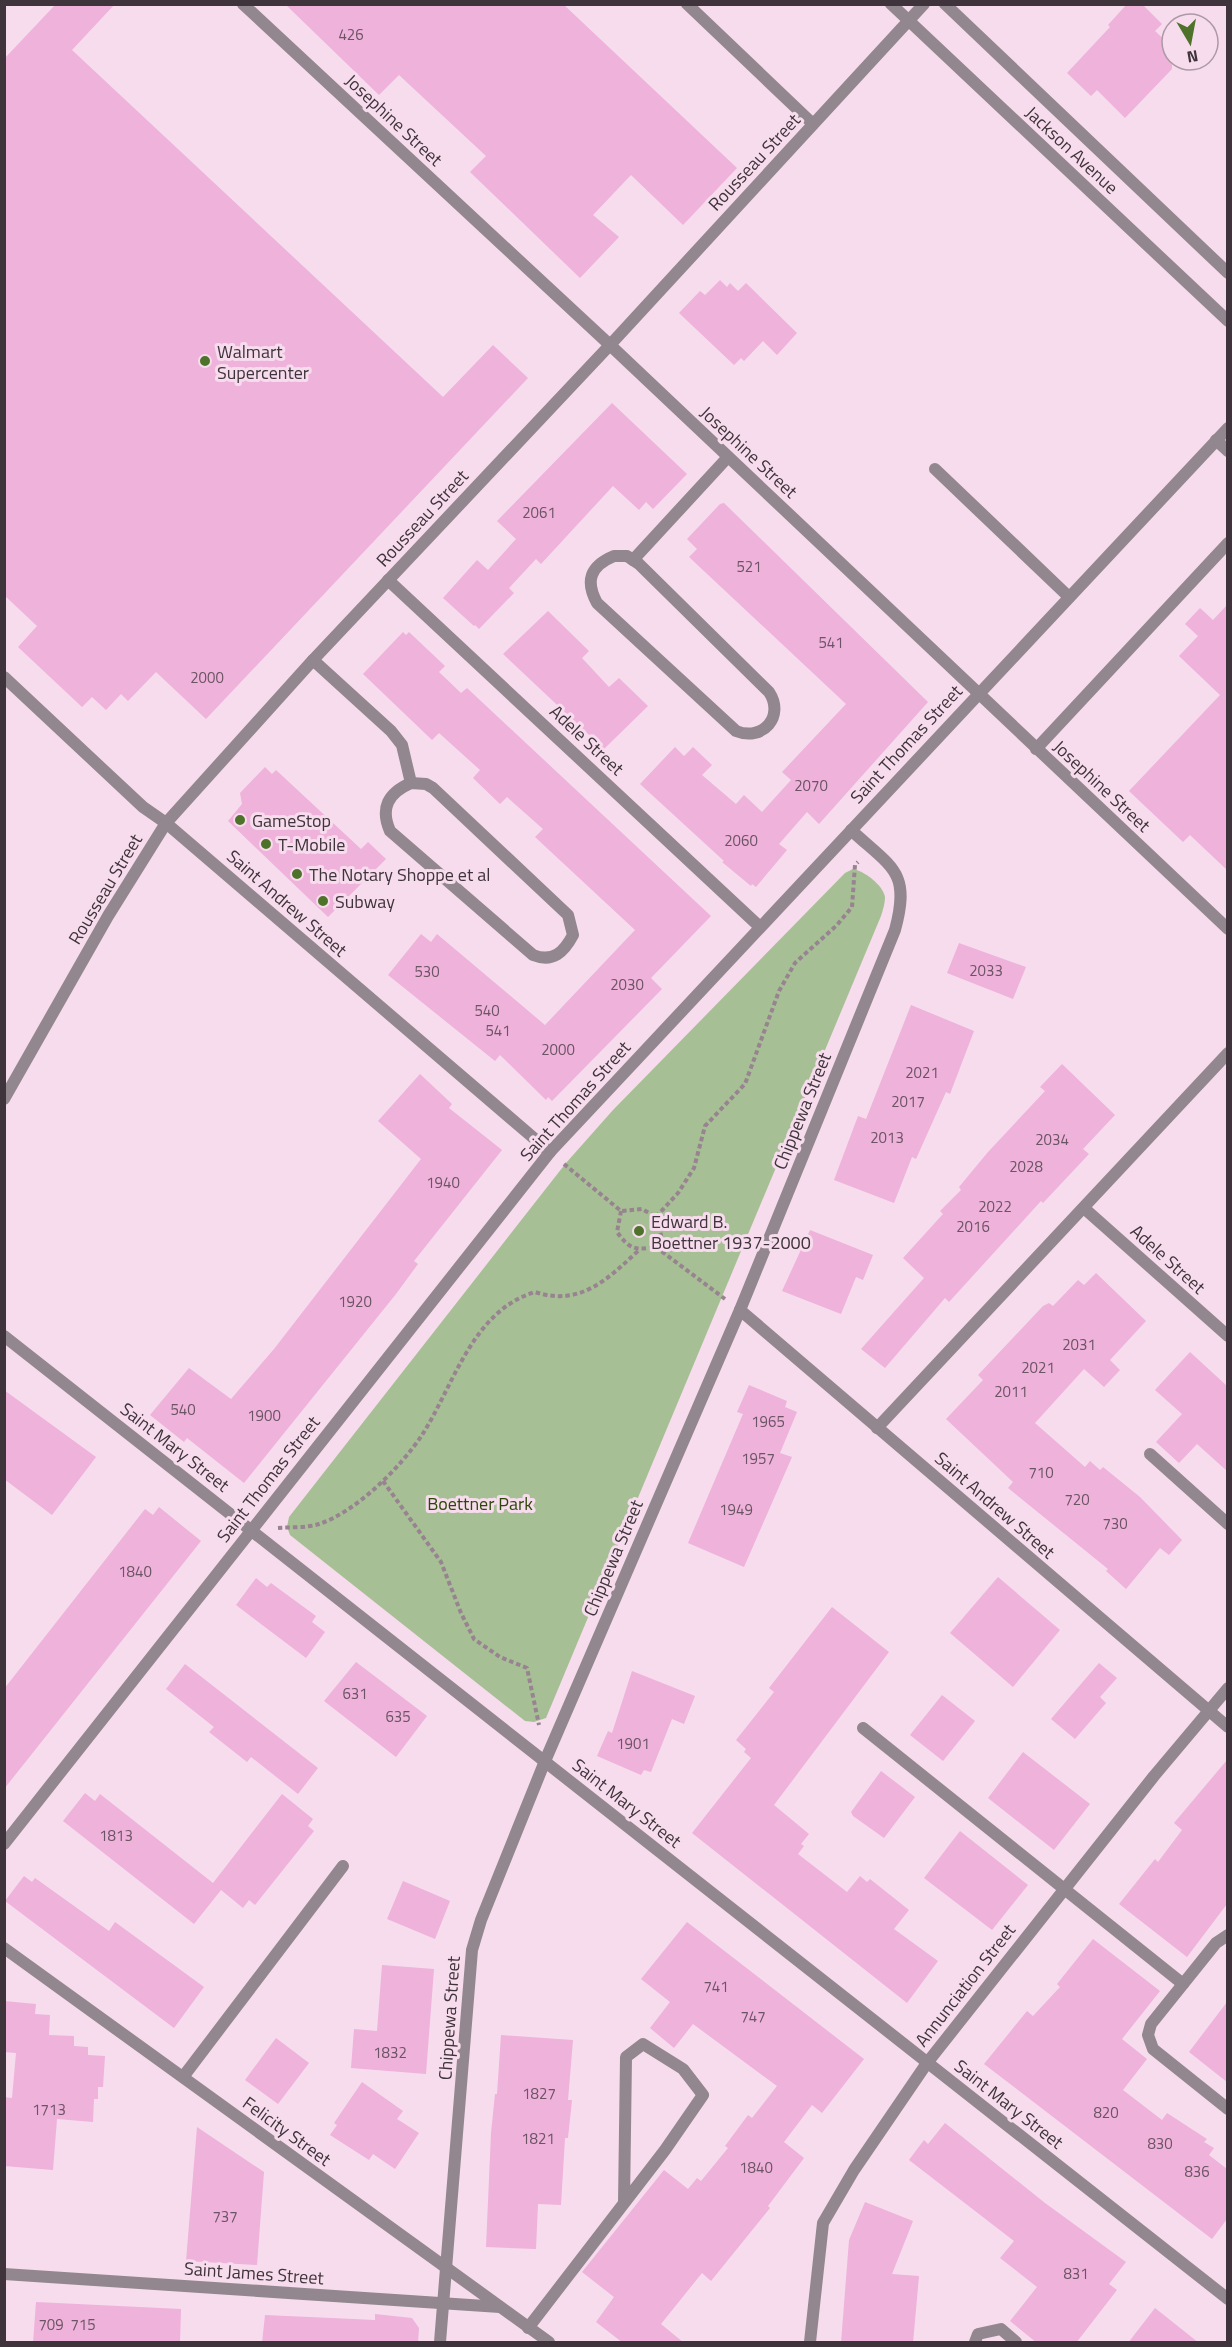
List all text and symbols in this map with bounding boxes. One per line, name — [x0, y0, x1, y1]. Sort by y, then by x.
north arrow — [1160, 12, 1220, 72]
house number: 426 — [338, 23, 364, 46]
text: N — [1185, 44, 1200, 70]
street label: Josephine Street — [339, 68, 449, 173]
street label: Jackson Avenue — [1019, 100, 1125, 200]
street label: Rousseau Street — [702, 107, 807, 217]
place label: Walmart Supercenter — [217, 338, 309, 386]
marker: Walmart Supercenter — [198, 354, 212, 368]
street label: Josephine Street — [694, 400, 804, 505]
street label: Rousseau Street — [370, 463, 475, 573]
house number: 2061 — [522, 501, 556, 524]
house number: 521 — [736, 555, 762, 578]
house number: 541 — [818, 631, 844, 654]
house number: 2000 — [190, 666, 224, 689]
street label: Saint Thomas Street — [844, 678, 969, 810]
street label: Adele Street — [544, 698, 631, 782]
street label: Josephine Street — [1047, 734, 1157, 839]
house number: 2070 — [794, 774, 828, 797]
place label: GameStop — [252, 807, 331, 834]
marker: GameStop — [233, 813, 247, 827]
street label: Rousseau Street — [61, 828, 149, 949]
house number: 2060 — [724, 829, 758, 852]
place label: T-Mobile — [278, 831, 345, 858]
marker: T-Mobile — [259, 837, 273, 851]
street label: Saint Andrew Street — [221, 843, 354, 963]
place label: The Notary Shoppe et al — [309, 861, 490, 888]
marker: The Notary Shoppe et al — [290, 867, 304, 881]
place label: Subway — [335, 888, 395, 915]
marker: Subway — [316, 894, 330, 908]
house number: 2033 — [969, 959, 1003, 982]
house number: 530 — [414, 960, 440, 983]
house number: 2030 — [610, 973, 644, 996]
house number: 540 — [474, 999, 500, 1022]
house number: 541 — [485, 1019, 511, 1042]
street label: Saint Thomas Street — [513, 1034, 637, 1167]
house number: 2000 — [541, 1038, 575, 1061]
street label: Chippewa Street — [766, 1048, 838, 1174]
house number: 2021 — [905, 1061, 939, 1084]
house number: 2017 — [891, 1090, 925, 1113]
house number: 2013 — [870, 1126, 904, 1149]
house number: 2034 — [1035, 1128, 1069, 1151]
house number: 2028 — [1009, 1155, 1043, 1178]
house number: 1940 — [426, 1171, 460, 1194]
house number: 2022 — [978, 1195, 1012, 1218]
place label: Edward B. Boettner 1937-2000 — [651, 1208, 811, 1256]
house number: 2016 — [956, 1215, 990, 1238]
street label: Adele Street — [1124, 1218, 1212, 1301]
marker: Edward B. Boettner 1937-2000 — [632, 1224, 646, 1238]
house number: 1920 — [338, 1290, 372, 1313]
house number: 2031 — [1062, 1333, 1096, 1356]
house number: 2021 — [1021, 1356, 1055, 1379]
house number: 2011 — [994, 1380, 1028, 1403]
street label: Saint Mary Street — [115, 1396, 236, 1499]
house number: 540 — [170, 1398, 196, 1421]
house number: 1900 — [247, 1404, 281, 1427]
street label: Saint Thomas Street — [210, 1409, 326, 1548]
house number: 1965 — [751, 1410, 785, 1433]
street label: Saint Andrew Street — [929, 1445, 1062, 1565]
house number: 1957 — [741, 1447, 775, 1470]
house number: 710 — [1028, 1461, 1054, 1484]
house number: 720 — [1064, 1488, 1090, 1511]
park label: Boettner Park — [427, 1490, 533, 1517]
street label: Chippewa Street — [576, 1495, 650, 1621]
house number: 1949 — [719, 1498, 753, 1521]
house number: 730 — [1102, 1512, 1128, 1535]
house number: 1840 — [118, 1560, 152, 1583]
house number: 631 — [342, 1682, 368, 1705]
house number: 635 — [385, 1705, 411, 1728]
house number: 1901 — [616, 1732, 650, 1755]
street label: Saint Mary Street — [567, 1752, 688, 1855]
house number: 1813 — [99, 1824, 133, 1847]
street label: Annunciation Street — [908, 1917, 1022, 2052]
street label: Chippewa Street — [431, 1954, 467, 2081]
house number: 741 — [703, 1975, 729, 1998]
house number: 747 — [740, 2005, 766, 2028]
house number: 1832 — [373, 2041, 407, 2064]
street label: Saint Mary Street — [949, 2053, 1070, 2156]
house number: 1827 — [522, 2082, 556, 2105]
street label: Felicity Street — [237, 2090, 337, 2173]
house number: 1713 — [32, 2098, 66, 2121]
house number: 820 — [1093, 2101, 1119, 2124]
house number: 1821 — [521, 2127, 555, 2150]
house number: 830 — [1147, 2132, 1173, 2155]
house number: 1840 — [739, 2156, 773, 2179]
house number: 836 — [1184, 2160, 1210, 2183]
house number: 737 — [212, 2205, 238, 2228]
street label: Saint James Street — [183, 2255, 325, 2291]
house number: 831 — [1063, 2262, 1089, 2285]
house number: 709 — [38, 2313, 64, 2336]
house number: 715 — [70, 2313, 96, 2336]

